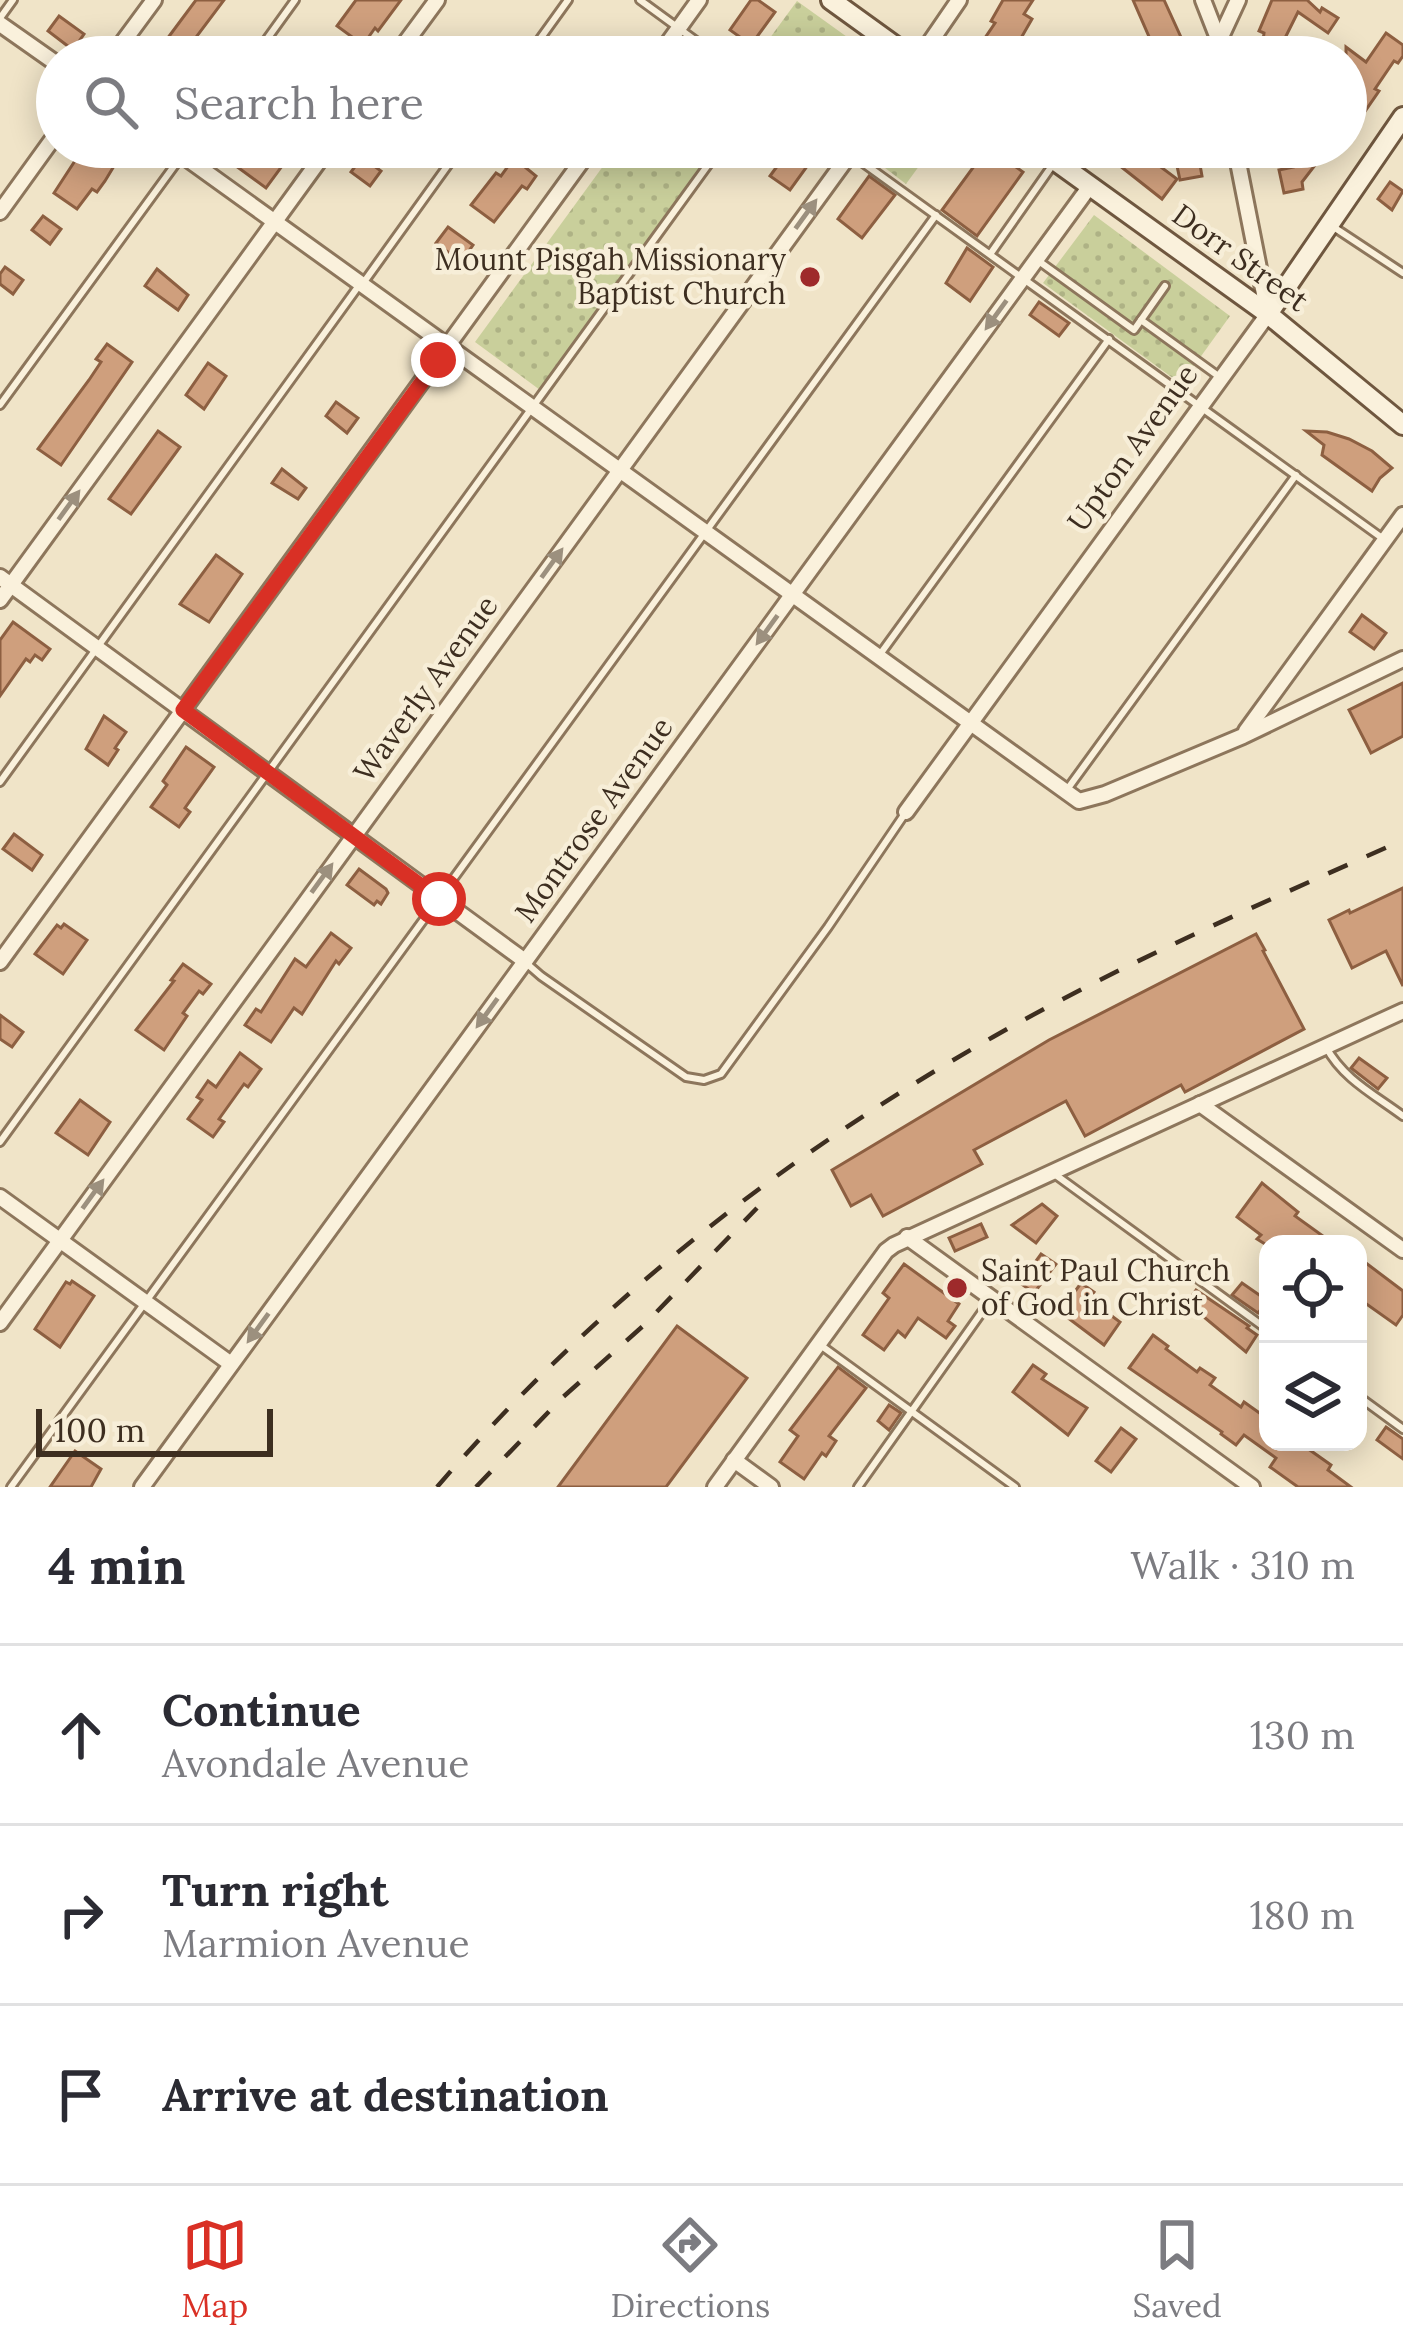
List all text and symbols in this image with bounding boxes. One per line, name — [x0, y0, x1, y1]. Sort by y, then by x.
search box — [36, 36, 1367, 168]
icon: search — [78, 69, 144, 135]
text: Search here — [174, 74, 424, 131]
street label: Dorr Street — [1165, 195, 1316, 319]
one-way arrow — [794, 198, 818, 230]
place label: Mount Pisgah Missionary Baptist Church — [435, 240, 786, 312]
marker: Mount Pisgah Missionary Baptist Church — [797, 264, 823, 290]
one-way arrow — [985, 299, 1009, 331]
route end — [411, 333, 465, 387]
street label: Upton Avenue — [1059, 356, 1206, 538]
one-way arrow — [56, 489, 80, 521]
one-way arrow — [540, 547, 564, 579]
street label: Waverly Avenue — [345, 588, 506, 790]
one-way arrow — [755, 614, 779, 646]
street label: Montrose Avenue — [506, 709, 680, 930]
one-way arrow — [310, 862, 333, 894]
route start — [412, 872, 466, 926]
one-way arrow — [476, 997, 499, 1029]
one-way arrow — [81, 1178, 105, 1210]
map controls — [1259, 1235, 1367, 1451]
button: locate — [1259, 1235, 1367, 1343]
place label: Saint Paul Church of God in Christ — [981, 1251, 1230, 1323]
marker: Saint Paul Church of God in Christ — [944, 1275, 970, 1301]
one-way arrow — [246, 1312, 270, 1344]
button: layers — [1259, 1343, 1367, 1451]
scale bar — [36, 1403, 273, 1456]
text: 100 m — [54, 1409, 145, 1451]
text: 4 min — [48, 1533, 185, 1598]
text: Walk · 310 m — [1131, 1540, 1355, 1590]
text: Continue — [162, 1681, 361, 1738]
icon: ahead — [48, 1702, 114, 1768]
text: 130 m — [1250, 1710, 1355, 1760]
text: Avondale Avenue — [162, 1738, 469, 1788]
text: Turn right — [162, 1861, 389, 1918]
icon: right — [48, 1882, 114, 1948]
text: 180 m — [1250, 1890, 1355, 1940]
text: Marmion Avenue — [162, 1918, 470, 1968]
icon: arrive — [48, 2062, 114, 2128]
text: Arrive at destination — [162, 2066, 609, 2123]
tab: Map — [181, 2212, 248, 2326]
tab: Directions — [611, 2212, 770, 2326]
tab: Saved — [1133, 2212, 1222, 2326]

